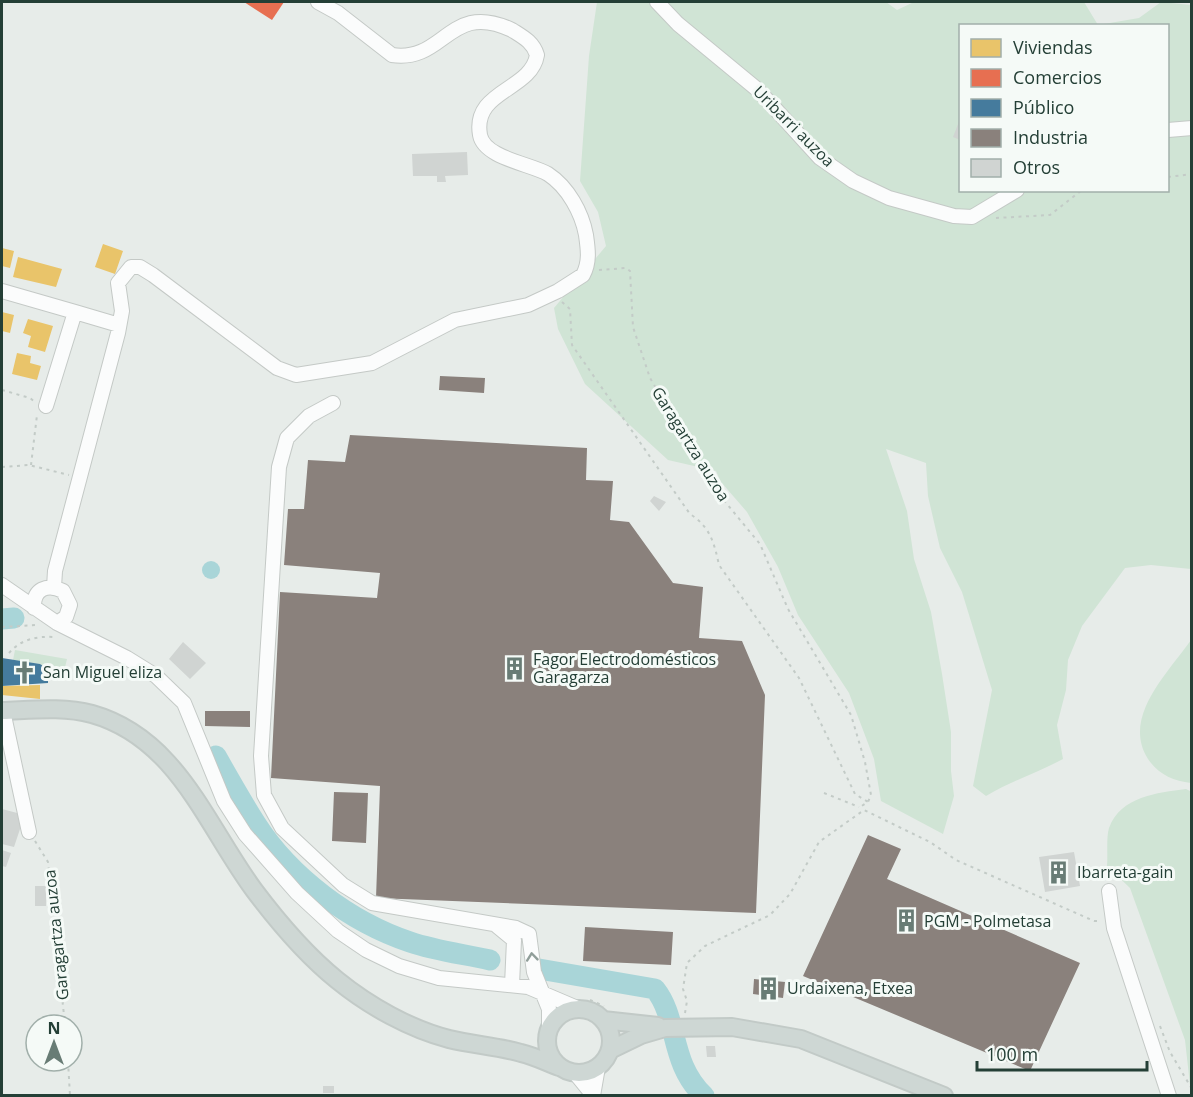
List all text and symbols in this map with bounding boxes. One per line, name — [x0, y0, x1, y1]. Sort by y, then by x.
legend — [959, 24, 1169, 192]
text: Viviendas — [1013, 35, 1093, 59]
text: Comercios — [1013, 65, 1102, 89]
street label: Uribarri auzoa — [748, 80, 840, 172]
text: Público — [1013, 95, 1074, 119]
text: Industria — [1013, 125, 1088, 149]
text: Otros — [1013, 155, 1060, 179]
street label: Garagartza auzoa — [647, 383, 735, 505]
place label: Fagor Electrodomésticos Garagarza — [533, 648, 716, 688]
building icon: Fagor Electrodomésticos Garagarza — [502, 655, 528, 681]
church icon: San Miguel eliza — [12, 659, 38, 685]
place label: San Miguel eliza — [43, 661, 162, 683]
building icon: Ibarreta-gain — [1046, 859, 1072, 885]
place label: Ibarreta-gain — [1077, 861, 1173, 883]
street label: Garagartza auzoa — [38, 869, 74, 1001]
building icon: PGM - Polmetasa — [893, 908, 919, 934]
place label: PGM - Polmetasa — [924, 910, 1051, 932]
one-way arrow — [526, 952, 538, 962]
building icon: Urdaixena, Etxea — [756, 975, 782, 1001]
place label: Urdaixena, Etxea — [787, 977, 913, 999]
north arrow — [24, 1013, 84, 1073]
text: N — [47, 1017, 61, 1039]
scale bar — [977, 1034, 1146, 1072]
text: 100 m — [986, 1042, 1038, 1066]

